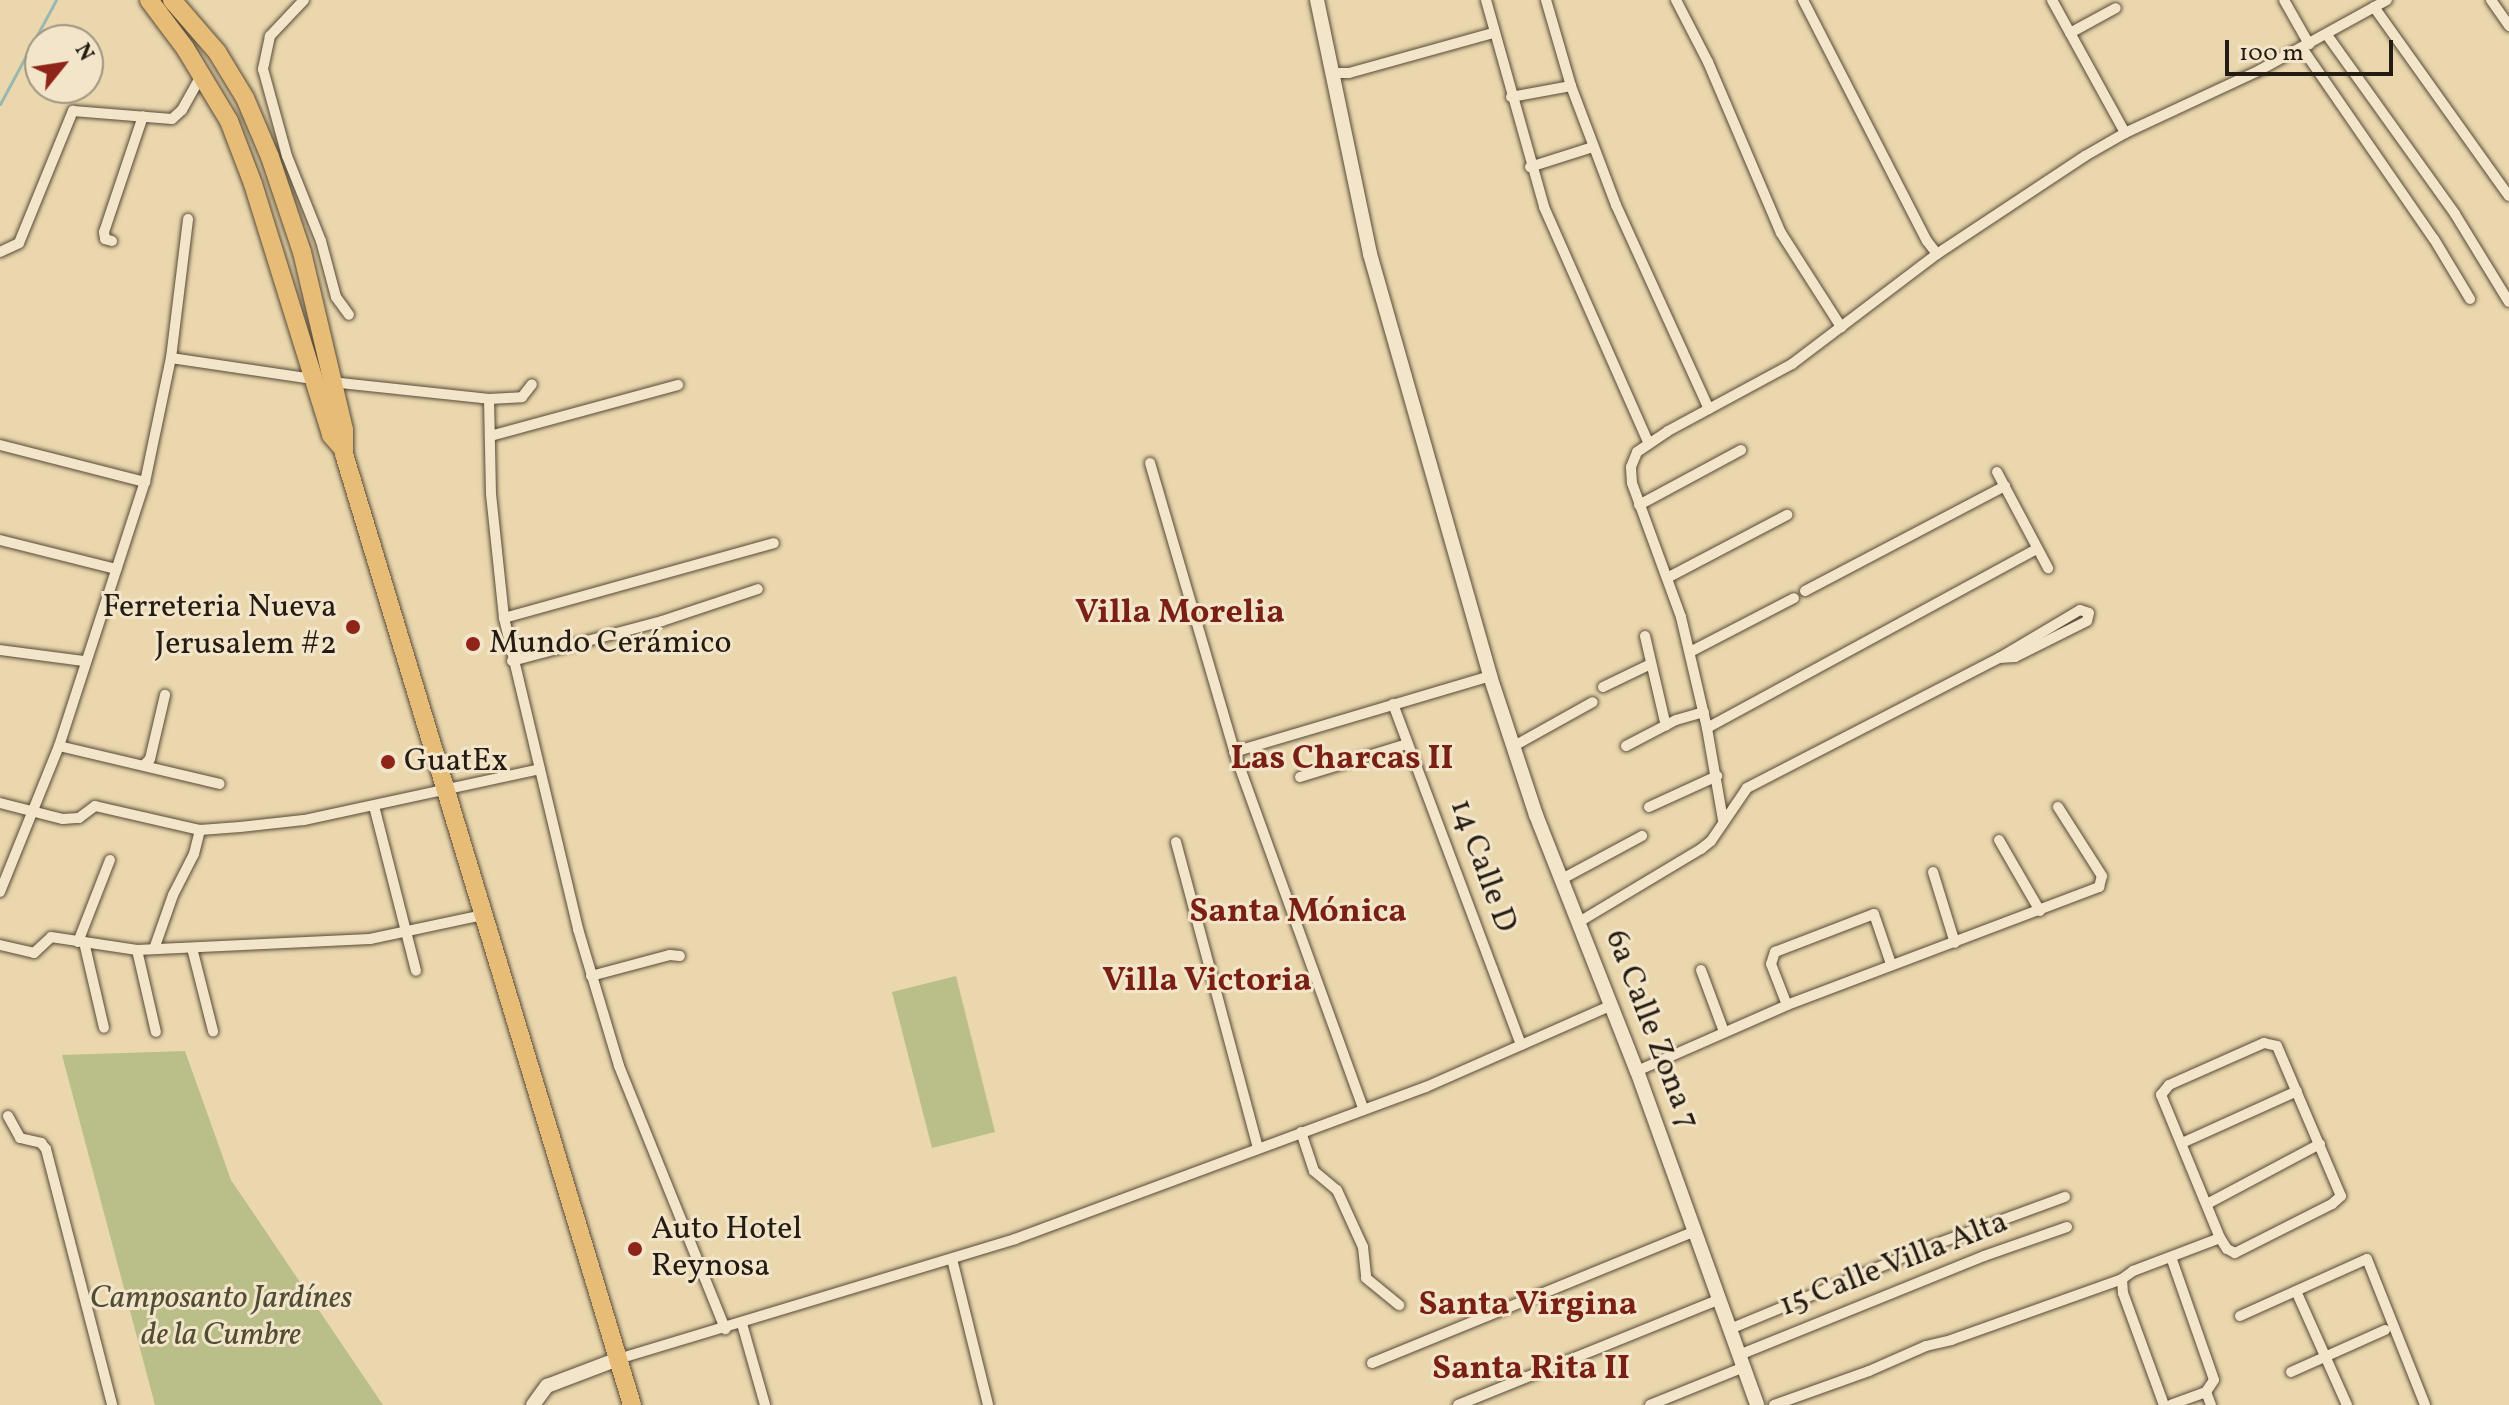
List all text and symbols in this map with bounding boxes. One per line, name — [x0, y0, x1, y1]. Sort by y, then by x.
north arrow — [24, 24, 104, 104]
scale bar — [2229, 24, 2397, 74]
text: 100 m — [2239, 37, 2304, 71]
text: N — [66, 38, 101, 67]
place label: Ferreteria Nueva Jerusalem #2 — [103, 590, 337, 665]
district label: Villa Morelia — [1075, 594, 1285, 634]
marker: Ferreteria Nueva Jerusalem #2 — [344, 618, 362, 636]
place label: Mundo Cerámico — [489, 625, 731, 663]
marker: Mundo Cerámico — [464, 635, 482, 653]
district label: Las Charcas II — [1230, 740, 1454, 780]
place label: GuatEx — [404, 743, 508, 781]
marker: GuatEx — [379, 753, 397, 771]
street label: 14 Calle D — [1440, 794, 1524, 938]
district label: Santa Mónica — [1189, 893, 1407, 933]
street label: 6a Calle Zona 7 — [1595, 925, 1707, 1135]
district label: Villa Victoria — [1102, 962, 1312, 1002]
street label: 15 Calle Villa Alta — [1774, 1204, 2014, 1326]
place label: Auto Hotel Reynosa — [651, 1212, 802, 1287]
marker: Auto Hotel Reynosa — [626, 1240, 644, 1258]
park label: Camposanto Jardínes de la Cumbre — [90, 1281, 352, 1356]
district label: Santa Virgina — [1418, 1286, 1638, 1326]
district label: Santa Rita II — [1432, 1350, 1630, 1390]

